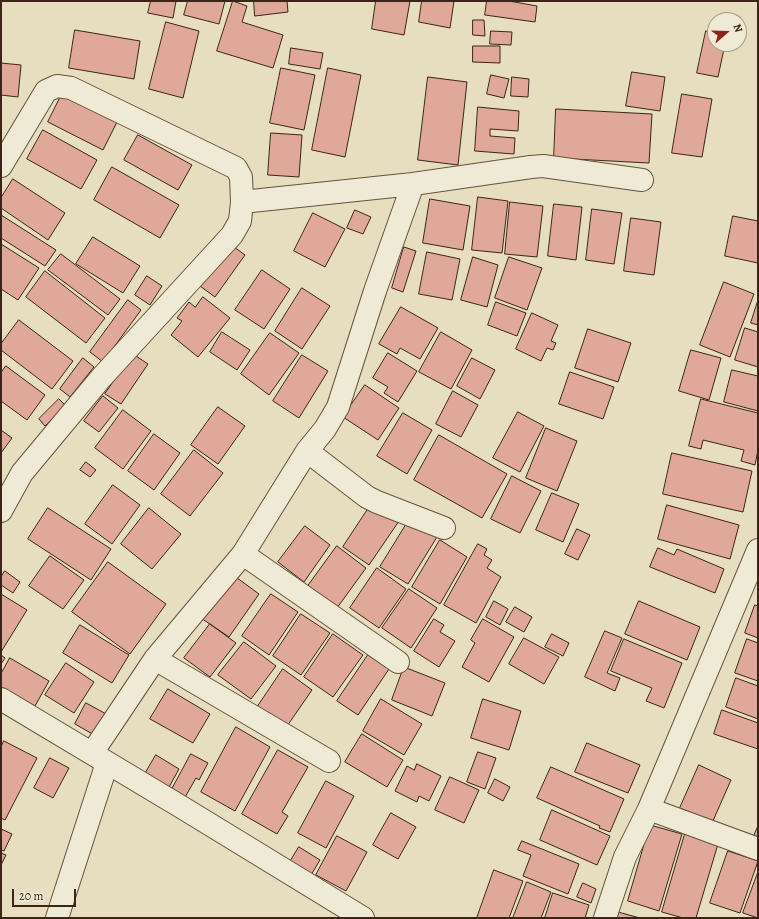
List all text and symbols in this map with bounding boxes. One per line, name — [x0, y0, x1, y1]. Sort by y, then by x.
north arrow — [707, 12, 747, 52]
text: N — [729, 22, 746, 34]
scale bar — [14, 881, 78, 907]
text: 20 m — [19, 888, 43, 904]

